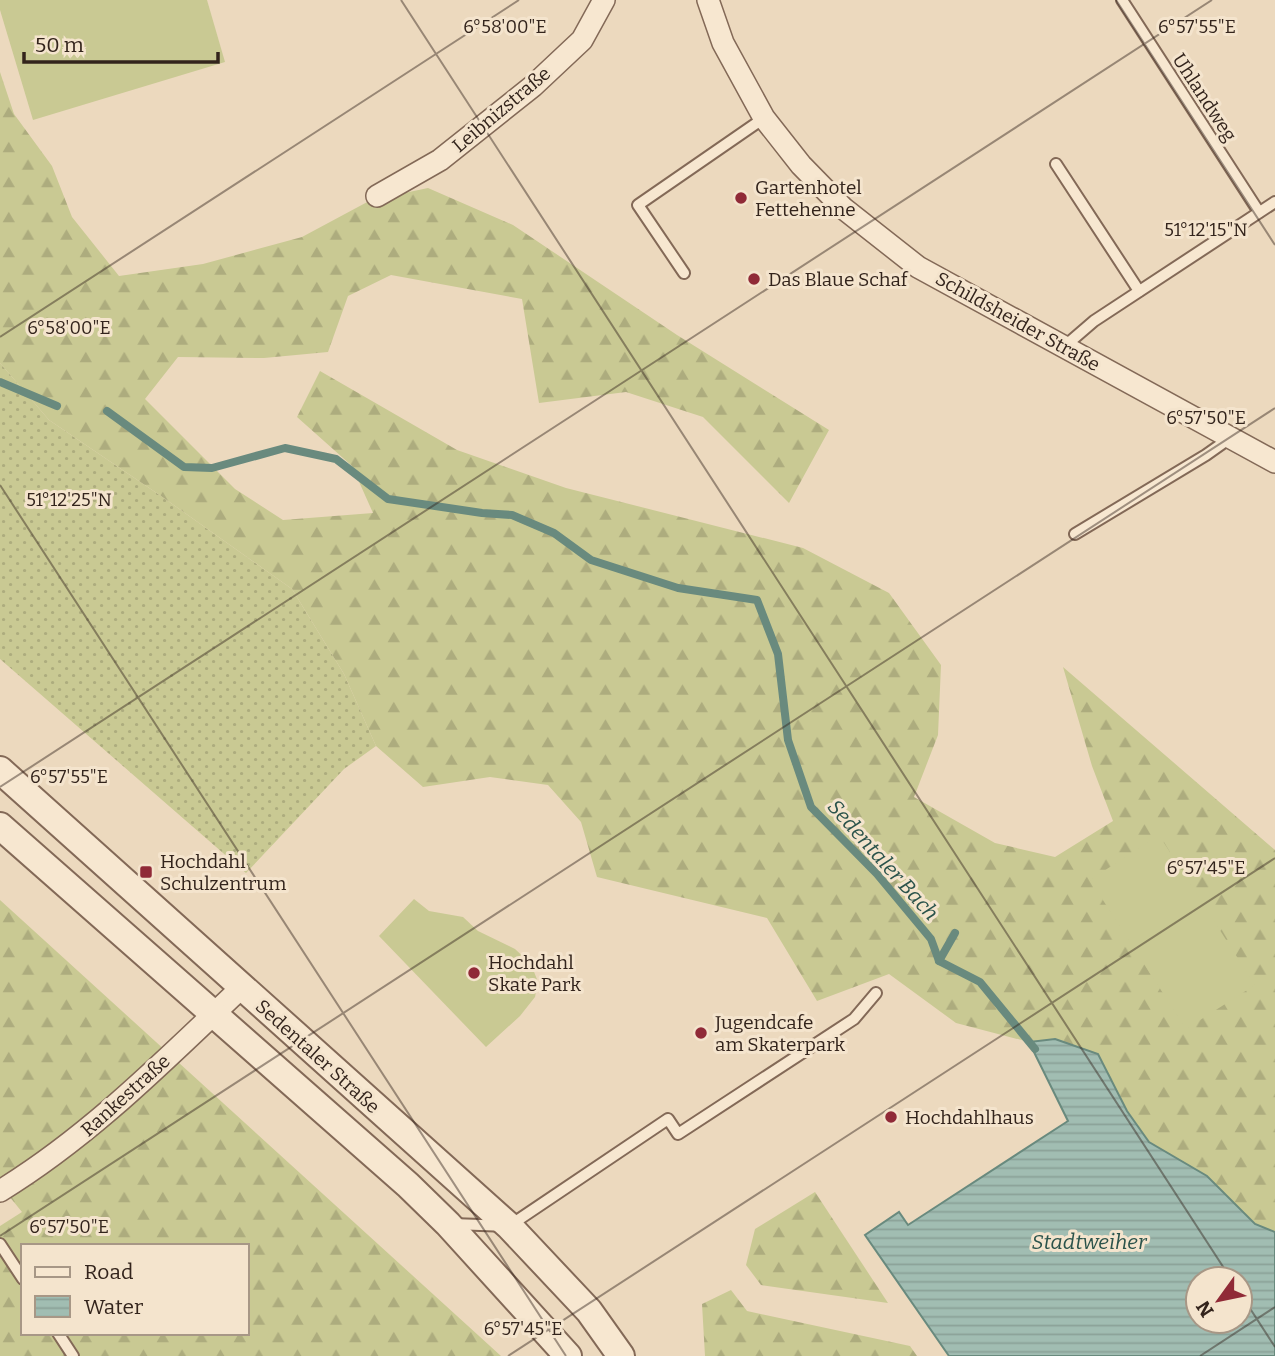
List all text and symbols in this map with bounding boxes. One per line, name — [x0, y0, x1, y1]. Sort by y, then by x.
text: 6°58'00"E — [463, 16, 547, 38]
text: 6°57'55"E — [1158, 16, 1236, 38]
scale bar — [24, 21, 219, 65]
text: 50 m — [35, 32, 84, 58]
street label: Uhlandweg — [1168, 49, 1242, 146]
street label: Leibnizstraße — [448, 62, 555, 157]
place label: Gartenhotel Fettehenne — [755, 176, 862, 221]
marker: Gartenhotel Fettehenne — [733, 190, 749, 206]
text: 51°12'15"N — [1164, 219, 1248, 241]
street label: Schildsheider Straße — [932, 267, 1104, 376]
place label: Das Blaue Schaf — [768, 268, 909, 291]
marker: Das Blaue Schaf — [746, 271, 762, 287]
text: 6°58'00"E — [27, 317, 111, 339]
text: 6°57'50"E — [1166, 407, 1246, 429]
text: 51°12'25"N — [26, 489, 112, 511]
text: 6°57'55"E — [30, 766, 108, 788]
water label: Sedentaler Bach — [822, 794, 944, 926]
place label: Hochdahl Schulzentrum — [160, 850, 286, 895]
text: 6°57'45"E — [1167, 857, 1245, 879]
marker: Hochdahl Schulzentrum — [138, 864, 154, 880]
place label: Hochdahl Skate Park — [488, 951, 581, 996]
marker: Hochdahl Skate Park — [466, 965, 482, 981]
street label: Sedentaler Straße — [251, 995, 385, 1118]
place label: Jugendcafe am Skaterpark — [714, 1011, 845, 1056]
marker: Jugendcafe am Skaterpark — [693, 1025, 709, 1041]
street label: Rankestraße — [76, 1049, 175, 1141]
place label: Hochdahlhaus — [905, 1106, 1034, 1129]
marker: Hochdahlhaus — [883, 1109, 899, 1125]
text: 6°57'50"E — [29, 1216, 109, 1238]
water label: Stadtweiher — [1032, 1229, 1148, 1255]
legend — [21, 1244, 248, 1335]
text: Road — [84, 1259, 133, 1285]
north arrow — [1184, 1265, 1254, 1335]
text: Water — [84, 1294, 143, 1320]
text: N — [1191, 1296, 1219, 1321]
text: 6°57'45"E — [484, 1318, 562, 1340]

